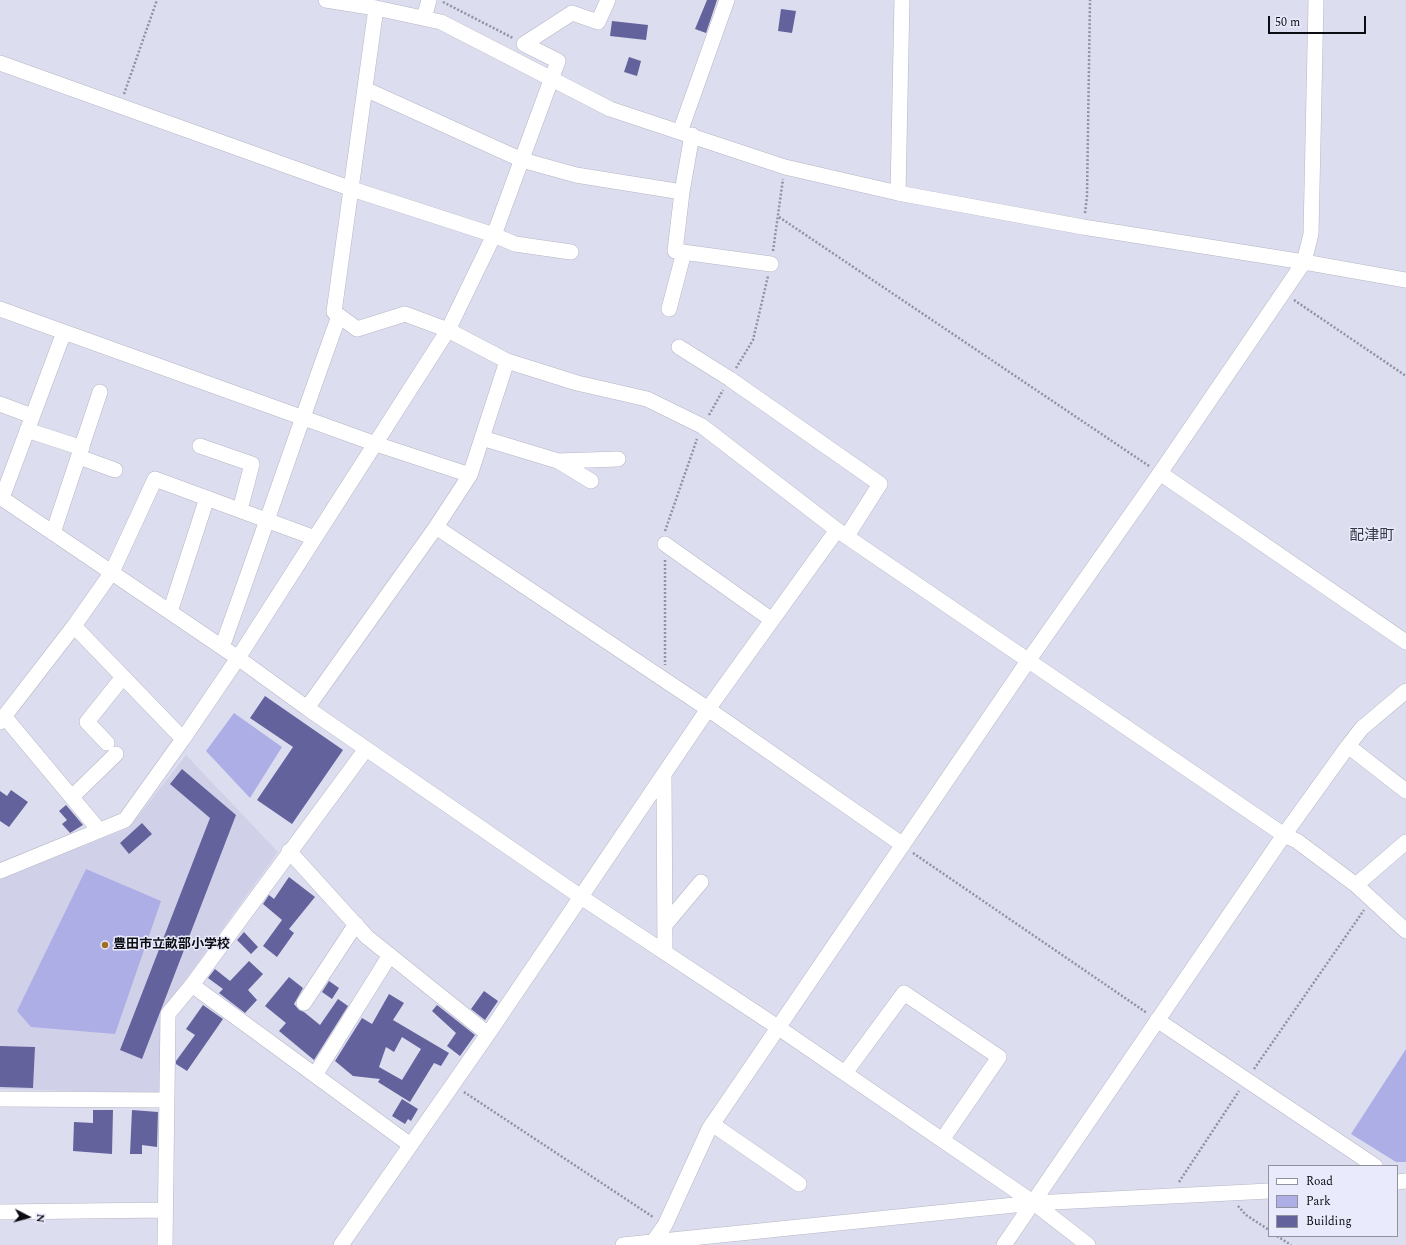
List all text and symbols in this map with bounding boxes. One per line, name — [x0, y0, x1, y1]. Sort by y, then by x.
scale bar — [1270, 8, 1368, 34]
text: 50 m — [1275, 13, 1300, 32]
district label: 配津町 — [1350, 528, 1394, 546]
place label: 豊田市立畝部小学校 — [113, 937, 230, 953]
marker: 豊田市立畝部小学校 — [100, 940, 110, 950]
legend — [1268, 1165, 1398, 1237]
text: Road — [1306, 1172, 1333, 1191]
text: Park — [1306, 1192, 1331, 1211]
north arrow — [8, 1197, 48, 1237]
text: Building — [1306, 1212, 1352, 1231]
text: N — [32, 1213, 49, 1224]

